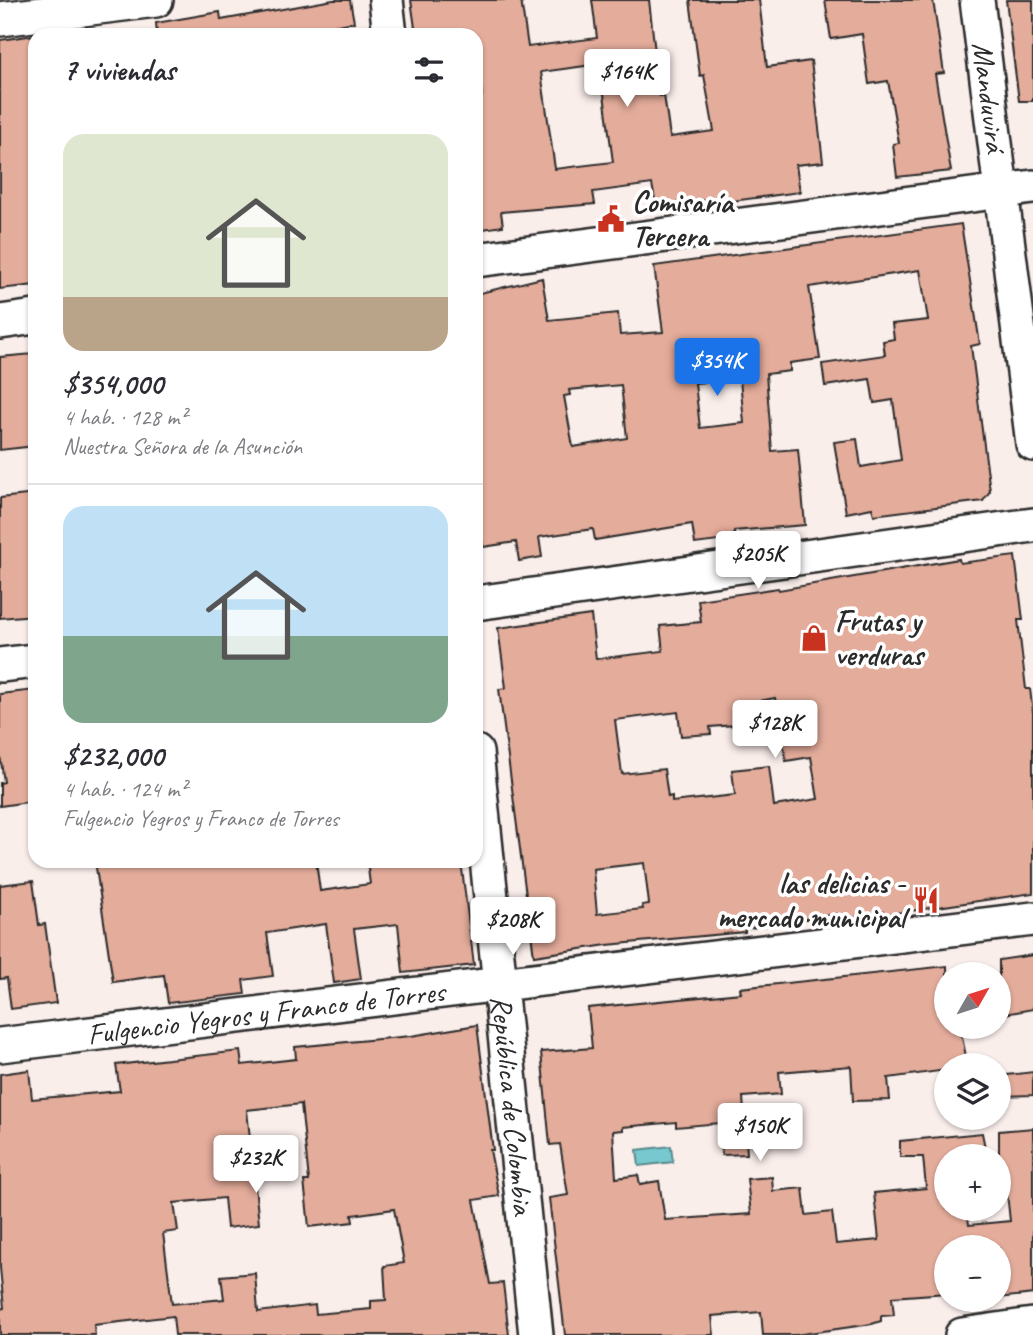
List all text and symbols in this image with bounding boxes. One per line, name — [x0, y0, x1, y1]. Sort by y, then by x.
street label: Manduvirá — [963, 40, 1015, 157]
pin: $164K — [578, 50, 676, 109]
text: 7 viviendas — [63, 51, 175, 89]
icon: filters — [410, 51, 448, 89]
text: $164K — [600, 57, 654, 86]
icon: home — [193, 180, 319, 306]
place label: Comisaría Tercera — [632, 183, 736, 255]
public building icon: Comisaría Tercera — [596, 204, 626, 234]
pin: $354K — [668, 338, 766, 398]
text: $354K — [691, 346, 743, 375]
text: $354,000 — [63, 365, 163, 403]
text: 4 hab. · 128 m² — [63, 403, 187, 432]
text: Nuestra Señora de la Asunción — [63, 432, 302, 461]
pin: $205K — [709, 532, 807, 591]
text: $205K — [732, 539, 784, 568]
icon: home — [193, 552, 319, 678]
place label: Frutas y verduras — [835, 602, 926, 674]
shop icon: Frutas y verduras — [799, 623, 829, 653]
pin: $128K — [726, 700, 824, 760]
text: $128K — [748, 708, 802, 737]
text: $232,000 — [63, 737, 163, 775]
text: 4 hab. · 124 m² — [63, 775, 187, 804]
text: Fulgencio Yegros y Franco de Torres — [63, 804, 338, 833]
place label: las delicias - mercado municipal — [717, 864, 911, 936]
restaurant icon: las delicias - mercado municipal — [911, 885, 941, 915]
pin: $208K — [464, 898, 562, 957]
text: $208K — [486, 905, 540, 934]
north arrow — [934, 962, 1012, 1040]
map controls — [934, 962, 1011, 1312]
street label: Fulgencio Yegros y Franco de Torres — [85, 972, 450, 1053]
street label: República de Colombia — [482, 994, 543, 1218]
button: layers — [934, 1053, 1011, 1130]
pin: $150K — [711, 1104, 809, 1163]
text: $150K — [734, 1111, 786, 1140]
pin: $232K — [207, 1136, 305, 1195]
text: $232K — [229, 1143, 283, 1172]
button: + — [934, 1144, 1011, 1221]
button: − — [934, 1235, 1011, 1312]

